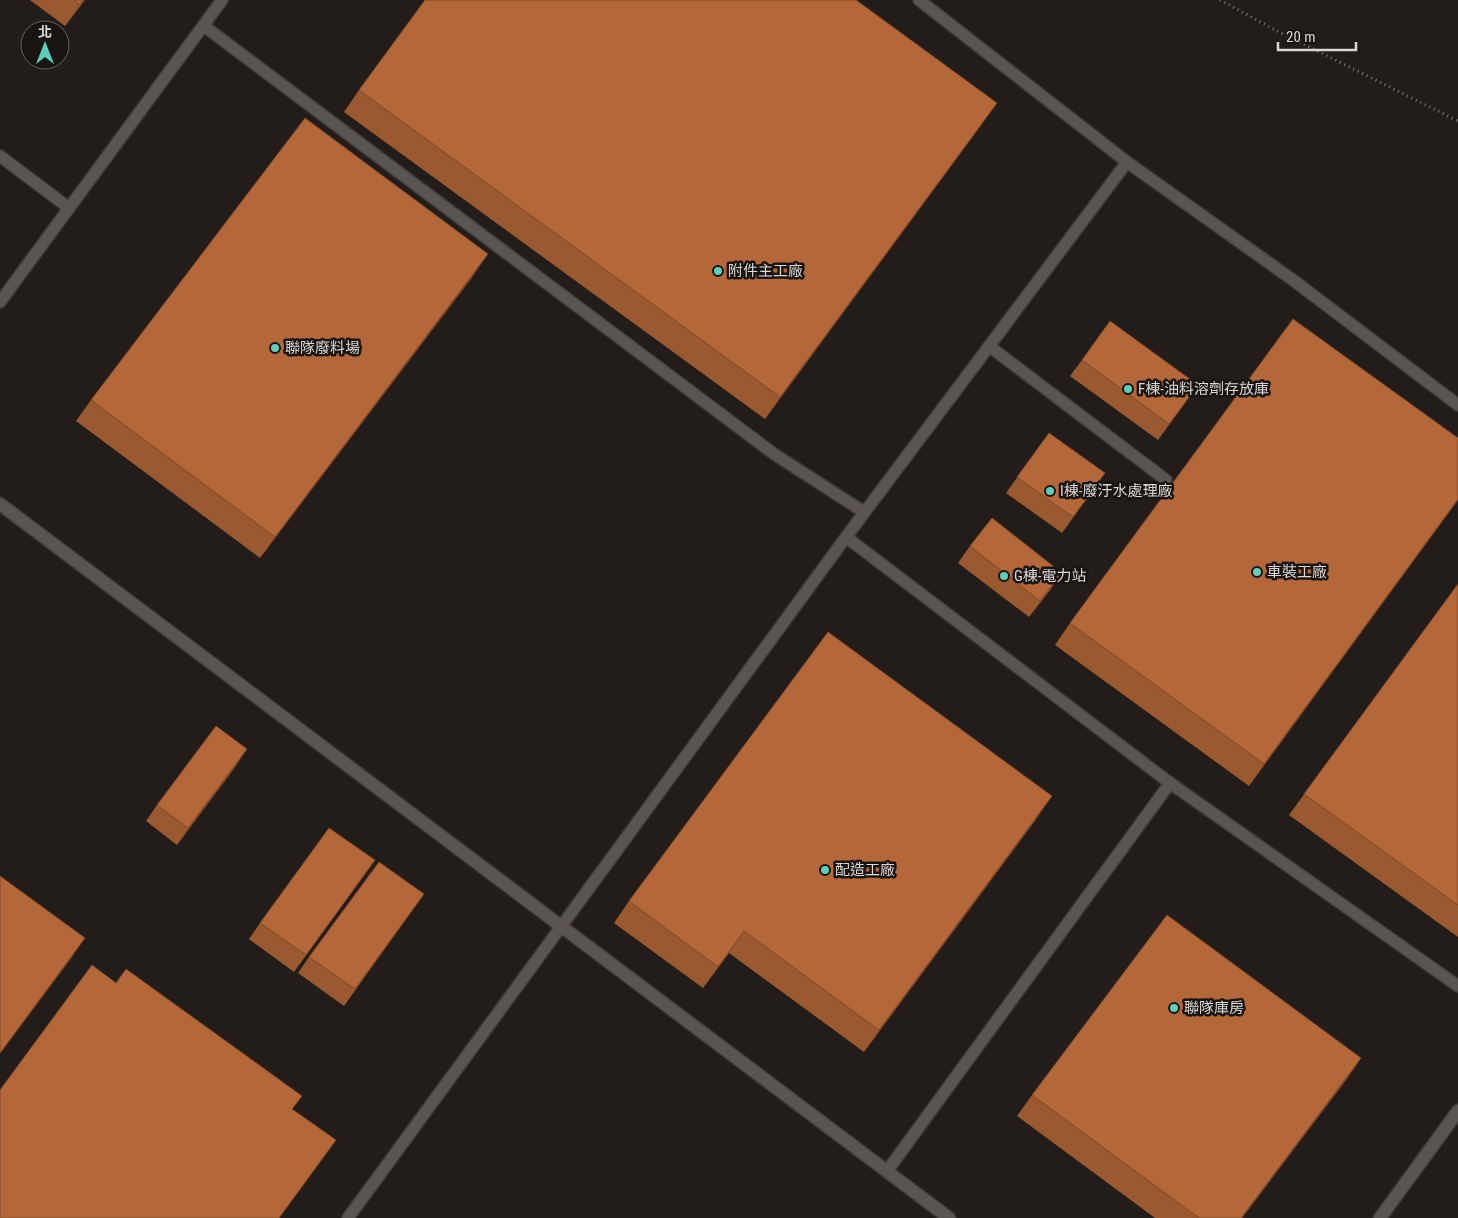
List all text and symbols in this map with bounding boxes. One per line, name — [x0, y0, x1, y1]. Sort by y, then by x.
north arrow — [20, 20, 70, 70]
scale bar — [1278, 20, 1356, 52]
text: 北 — [38, 24, 52, 40]
text: 20 m — [1286, 28, 1316, 46]
place label: 附件主工廠 — [728, 262, 803, 280]
marker: 附件主工廠 — [712, 265, 724, 277]
place label: 聯隊廢料場 — [285, 339, 360, 357]
marker: 聯隊廢料場 — [269, 342, 281, 354]
place label: F棟-油料溶劑存放庫 — [1138, 380, 1269, 398]
marker: F棟-油料溶劑存放庫 — [1122, 383, 1134, 395]
place label: I棟-廢汙水處理廠 — [1060, 482, 1172, 500]
marker: I棟-廢汙水處理廠 — [1044, 485, 1056, 497]
place label: 車裝工廠 — [1267, 563, 1327, 581]
marker: 車裝工廠 — [1251, 566, 1263, 578]
place label: G棟-電力站 — [1014, 567, 1087, 585]
marker: G棟-電力站 — [998, 570, 1010, 582]
place label: 配造工廠 — [835, 861, 895, 879]
marker: 配造工廠 — [819, 864, 831, 876]
place label: 聯隊庫房 — [1184, 999, 1244, 1017]
marker: 聯隊庫房 — [1168, 1002, 1180, 1014]

